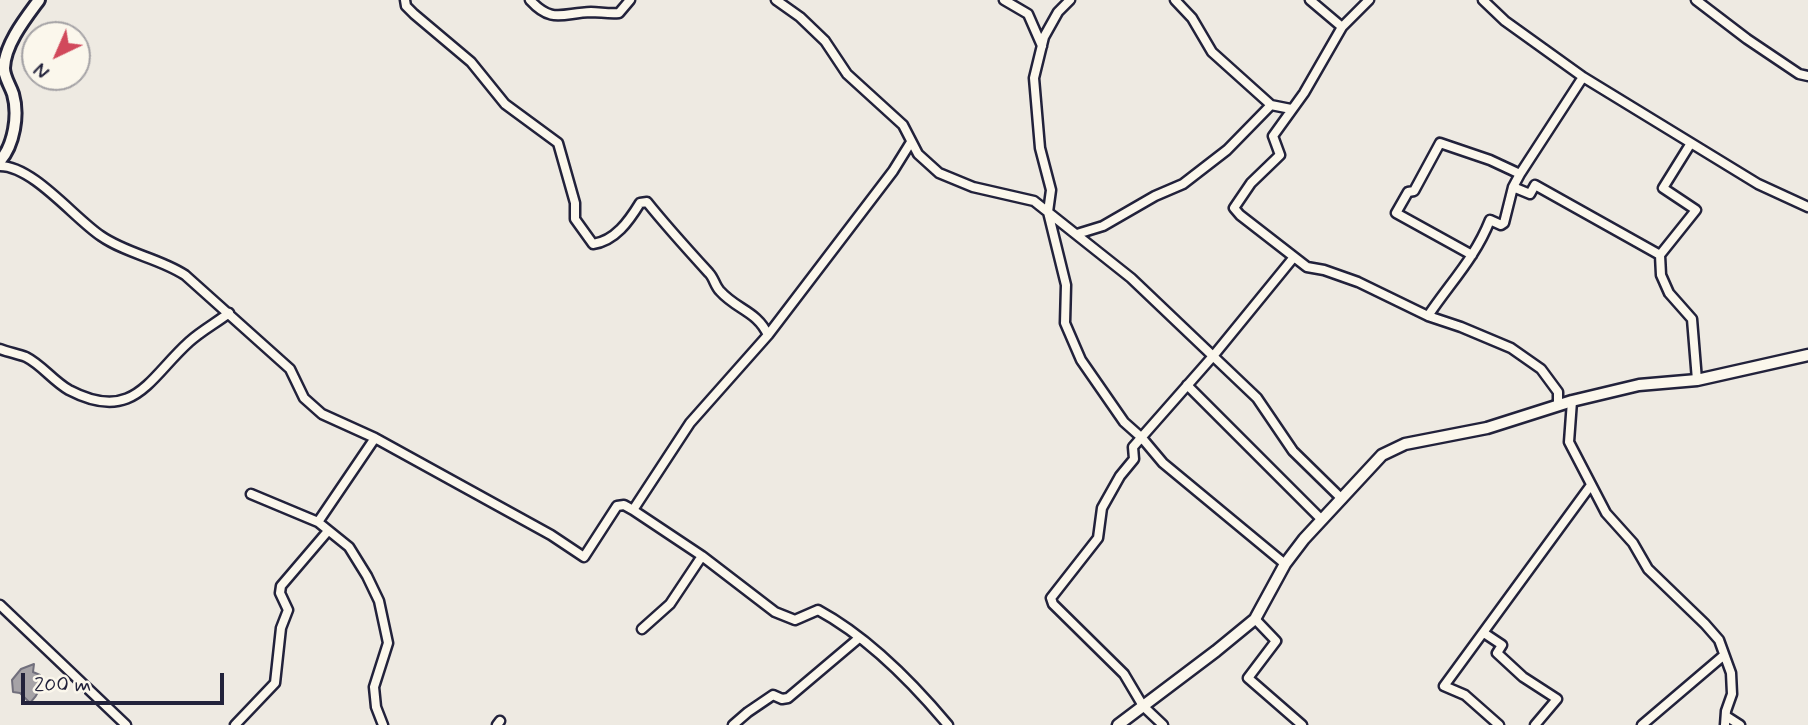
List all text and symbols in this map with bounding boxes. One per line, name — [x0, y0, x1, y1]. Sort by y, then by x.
north arrow — [21, 21, 91, 91]
text: N — [29, 57, 56, 83]
scale bar — [24, 658, 228, 702]
text: 200 m — [34, 671, 91, 699]

